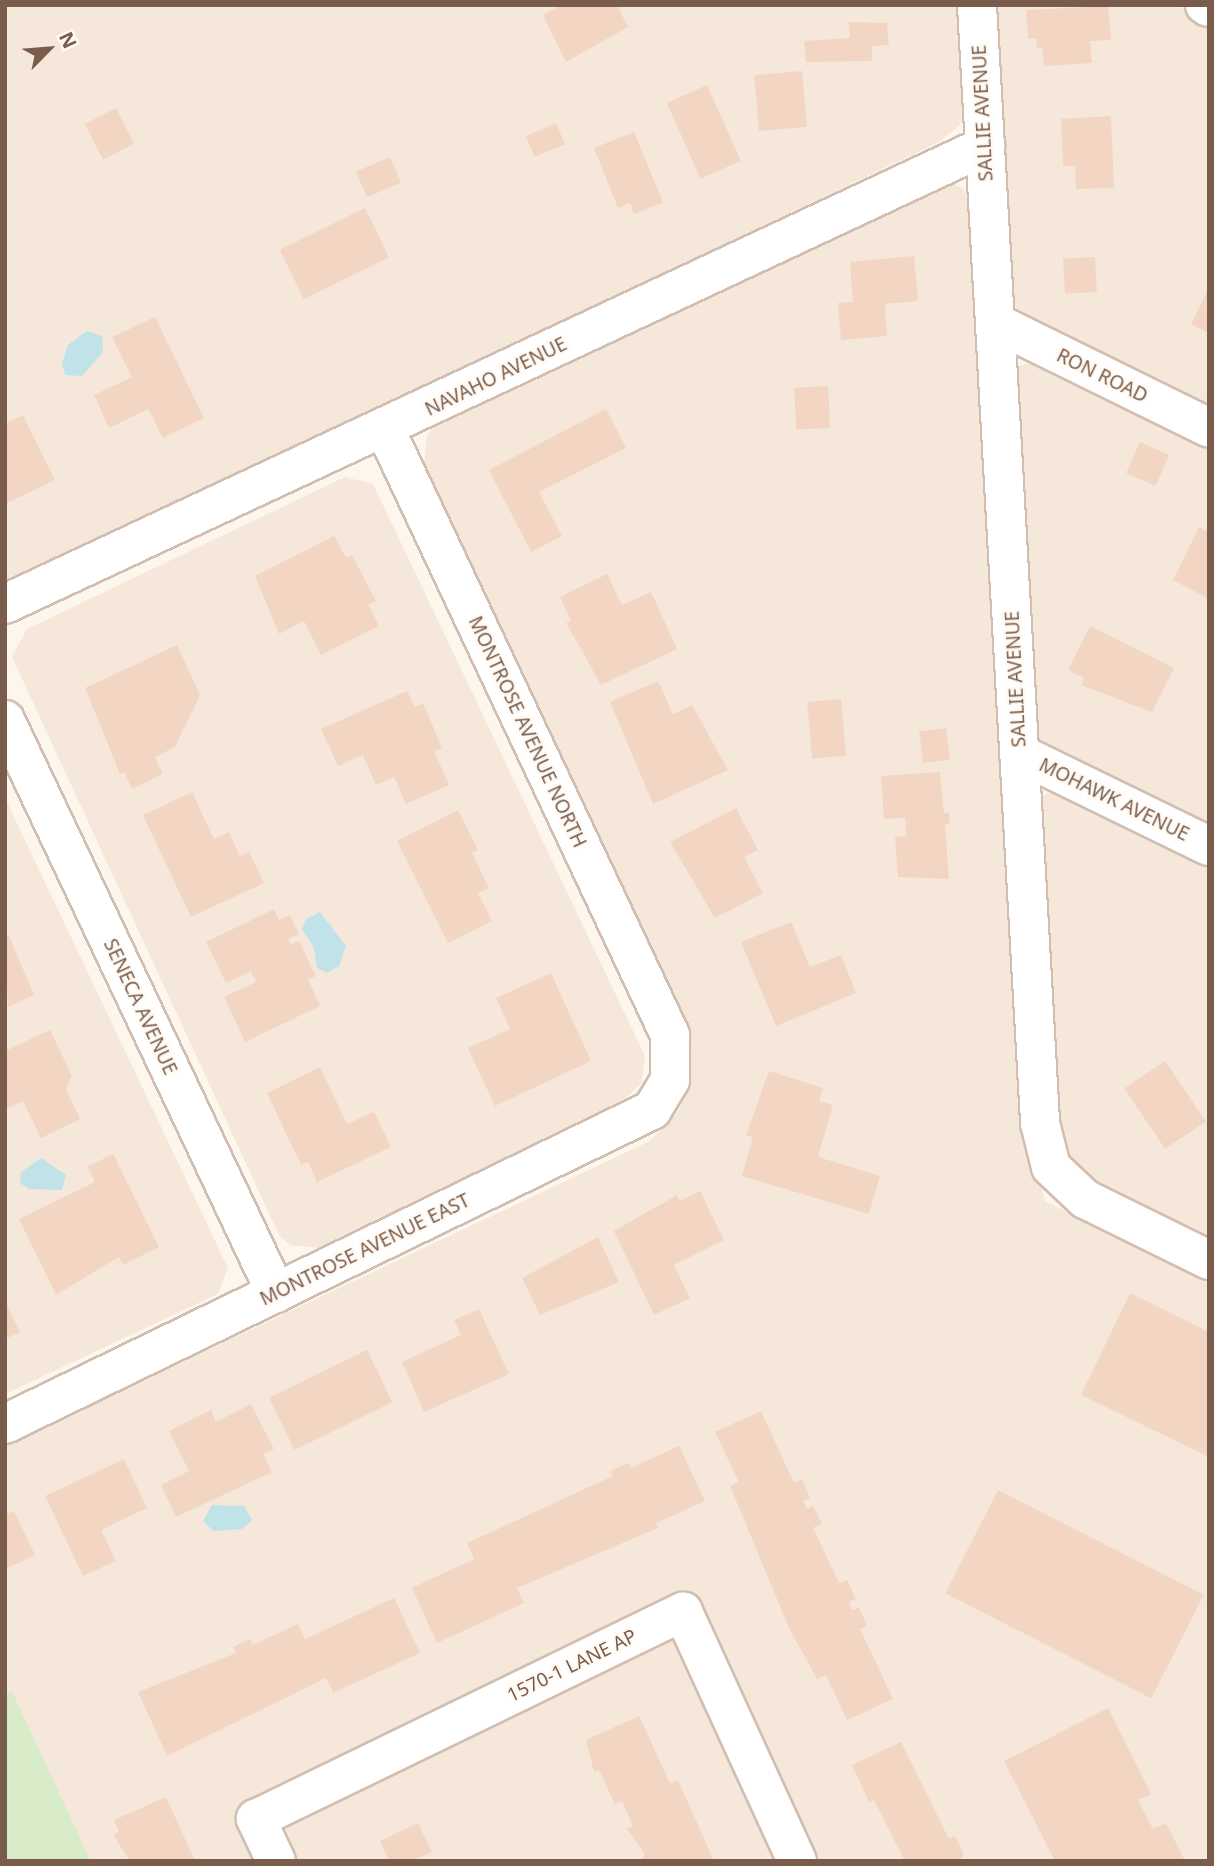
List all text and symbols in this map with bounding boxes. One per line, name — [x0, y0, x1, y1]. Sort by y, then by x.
north arrow — [14, 14, 84, 84]
text: N — [53, 28, 83, 53]
street label: SALLIE AVENUE — [968, 44, 998, 182]
street label: NAVAHO AVENUE — [421, 333, 571, 421]
street label: RON ROAD — [1053, 344, 1151, 408]
street label: SALLIE AVENUE — [1001, 610, 1031, 748]
street label: MONTROSE AVENUE NORTH — [463, 613, 591, 851]
street label: MOHAWK AVENUE — [1035, 754, 1193, 846]
street label: SENECA AVENUE — [99, 935, 181, 1079]
street label: MONTROSE AVENUE EAST — [256, 1189, 474, 1311]
street label: 1570-1 LANE AP — [504, 1625, 640, 1707]

